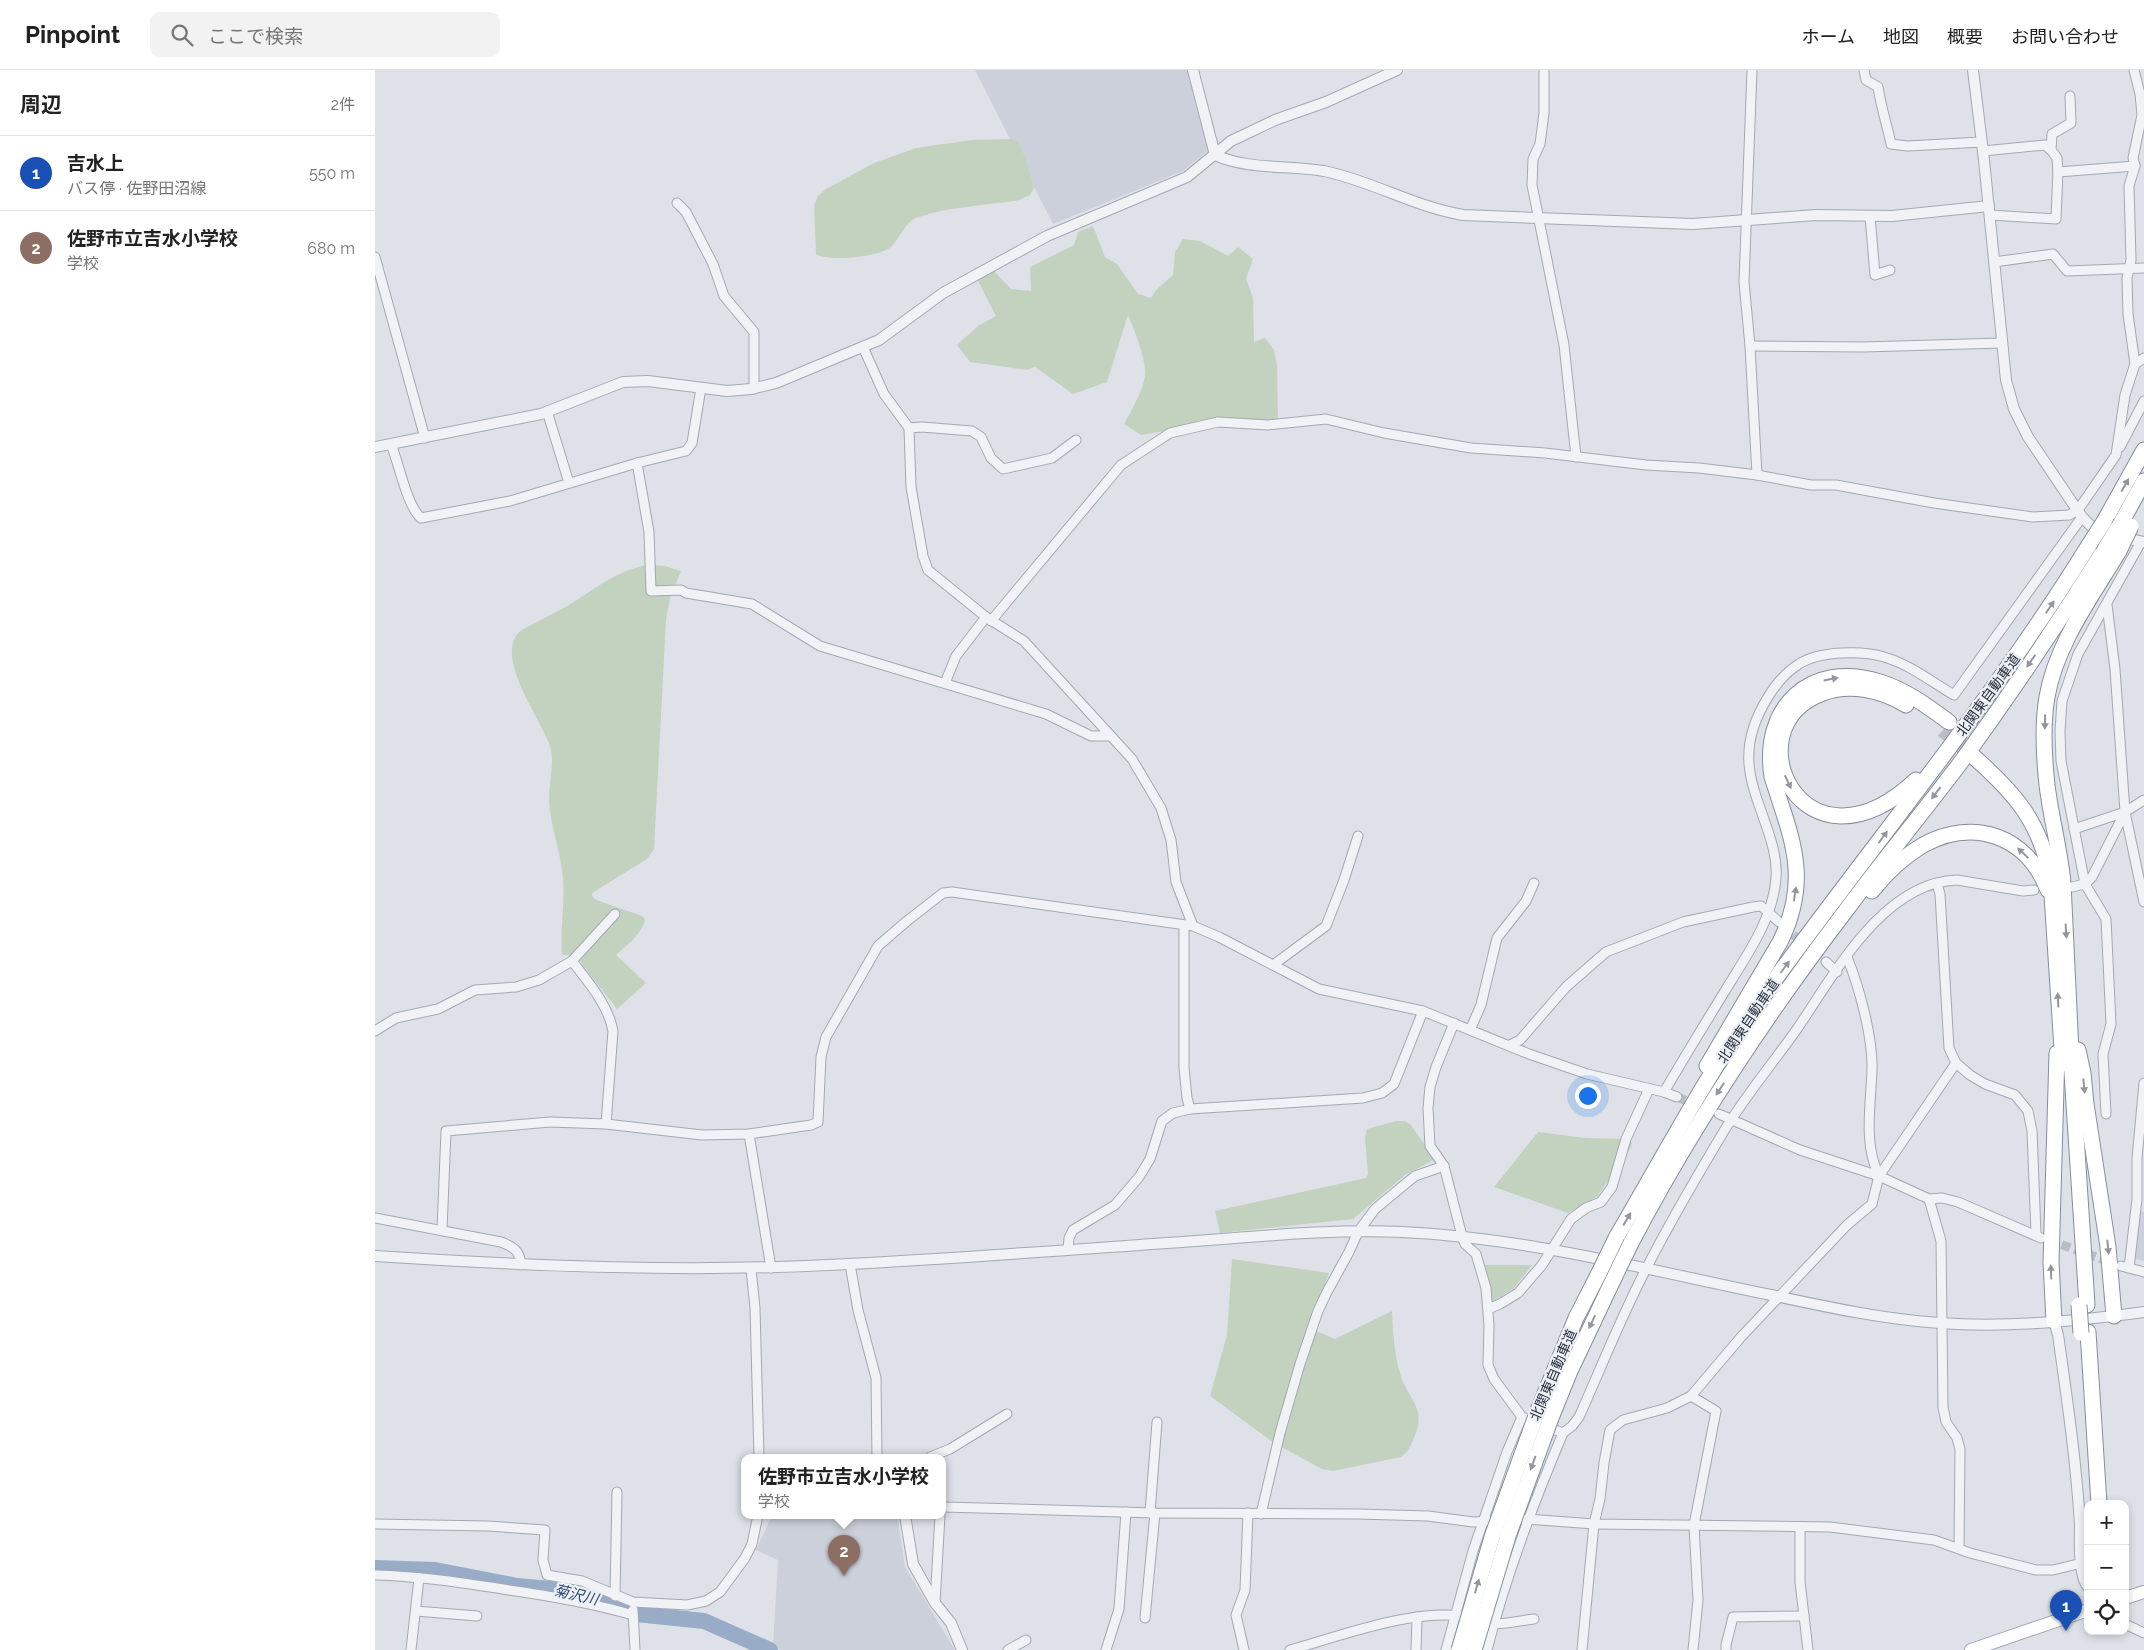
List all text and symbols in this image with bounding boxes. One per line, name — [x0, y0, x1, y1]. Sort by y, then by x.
search box — [150, 12, 500, 57]
text: Pinpoint — [25, 20, 120, 49]
icon: search — [168, 21, 196, 49]
text: ここで検索 — [208, 25, 303, 47]
text: ホーム — [1802, 26, 1855, 47]
text: 地図 — [1883, 26, 1919, 47]
text: 概要 — [1947, 26, 1983, 47]
text: お問い合わせ — [2011, 26, 2119, 47]
text: 周辺 — [20, 92, 62, 117]
text: 2件 — [331, 95, 355, 114]
text: 吉水上 — [67, 152, 124, 174]
text: 1 — [32, 164, 40, 183]
text: 550 m — [309, 164, 355, 183]
text: バス停 · 佐野田沼線 — [67, 179, 206, 198]
text: 佐野市立吉水小学校 — [67, 227, 238, 249]
text: 2 — [31, 239, 41, 258]
text: 680 m — [307, 239, 355, 258]
text: 学校 — [67, 254, 99, 273]
one-way arrow — [2120, 479, 2129, 492]
one-way arrow — [2045, 600, 2055, 613]
street label: 北関東自動車道 — [1953, 651, 2023, 739]
one-way arrow — [2026, 654, 2036, 668]
one-way arrow — [1824, 674, 1840, 682]
one-way arrow — [2041, 714, 2049, 730]
one-way arrow — [1784, 775, 1792, 789]
one-way arrow — [1931, 786, 1942, 799]
one-way arrow — [1877, 831, 1888, 844]
one-way arrow — [2018, 847, 2030, 859]
one-way arrow — [1792, 885, 1800, 901]
one-way arrow — [2062, 923, 2070, 939]
one-way arrow — [1780, 960, 1790, 974]
street label: 北関東自動車道 — [1714, 976, 1782, 1066]
one-way arrow — [2053, 992, 2061, 1008]
one-way arrow — [2081, 1078, 2089, 1094]
one-way arrow — [1716, 1082, 1725, 1096]
your location — [1575, 1083, 1601, 1109]
one-way arrow — [1623, 1212, 1631, 1227]
one-way arrow — [2104, 1239, 2112, 1255]
one-way arrow — [2047, 1264, 2055, 1280]
one-way arrow — [1588, 1315, 1596, 1329]
street label: 北関東自動車道 — [1526, 1327, 1580, 1423]
popup — [741, 1454, 946, 1519]
one-way arrow — [1529, 1456, 1536, 1471]
text: 佐野市立吉水小学校 — [758, 1465, 929, 1487]
text: 学校 — [758, 1492, 790, 1511]
map controls — [2084, 1500, 2129, 1635]
button: + — [2084, 1500, 2129, 1545]
pin: 2 — [828, 1535, 860, 1576]
button: − — [2084, 1545, 2129, 1590]
one-way arrow — [1473, 1579, 1481, 1594]
water label: 菊沢川 — [552, 1581, 602, 1609]
pin: 1 — [2050, 1590, 2082, 1631]
button: locate — [2084, 1590, 2129, 1635]

